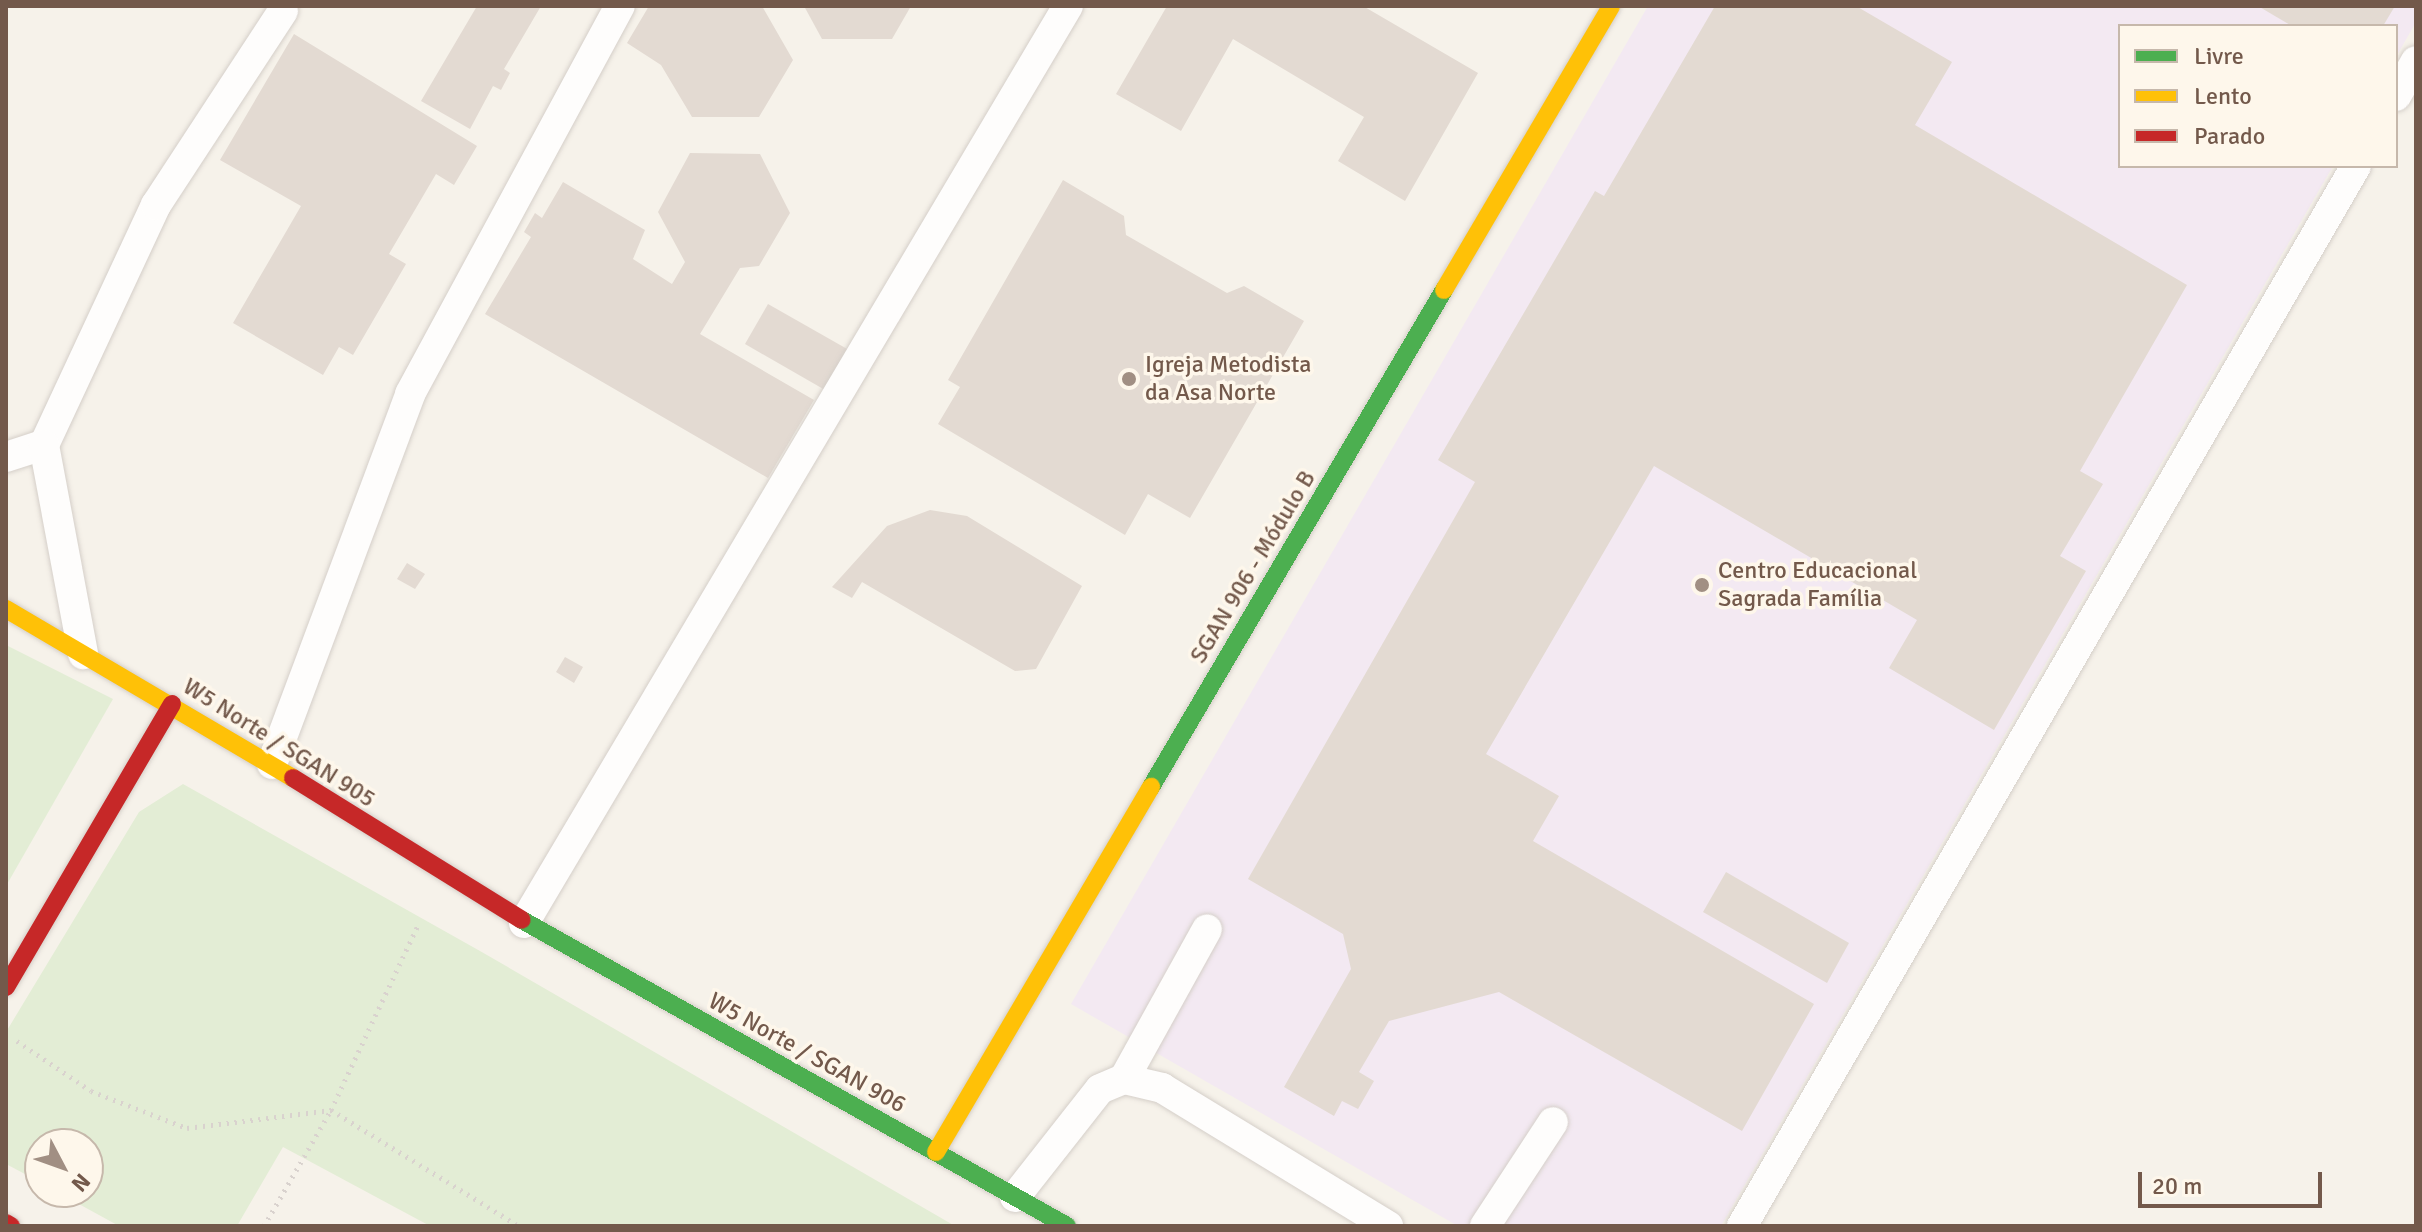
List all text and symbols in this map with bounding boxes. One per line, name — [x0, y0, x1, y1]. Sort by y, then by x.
legend — [2118, 24, 2398, 168]
text: Livre — [2194, 41, 2244, 71]
text: Lento — [2194, 81, 2252, 111]
text: Parado — [2194, 121, 2265, 151]
place label: Igreja Metodista da Asa Norte — [1145, 351, 1311, 407]
marker: Igreja Metodista da Asa Norte — [1120, 370, 1138, 388]
street label: SGAN 906 - Módulo B — [1184, 465, 1322, 669]
place label: Centro Educacional Sagrada Família — [1718, 557, 1917, 613]
marker: Centro Educacional Sagrada Família — [1693, 576, 1711, 594]
street label: W5 Norte / SGAN 905 — [177, 672, 381, 814]
street label: W5 Norte / SGAN 906 — [703, 987, 911, 1119]
north arrow — [24, 1128, 104, 1208]
scale bar — [2142, 1156, 2326, 1206]
text: N — [66, 1168, 96, 1197]
text: 20 m — [2152, 1171, 2202, 1201]

